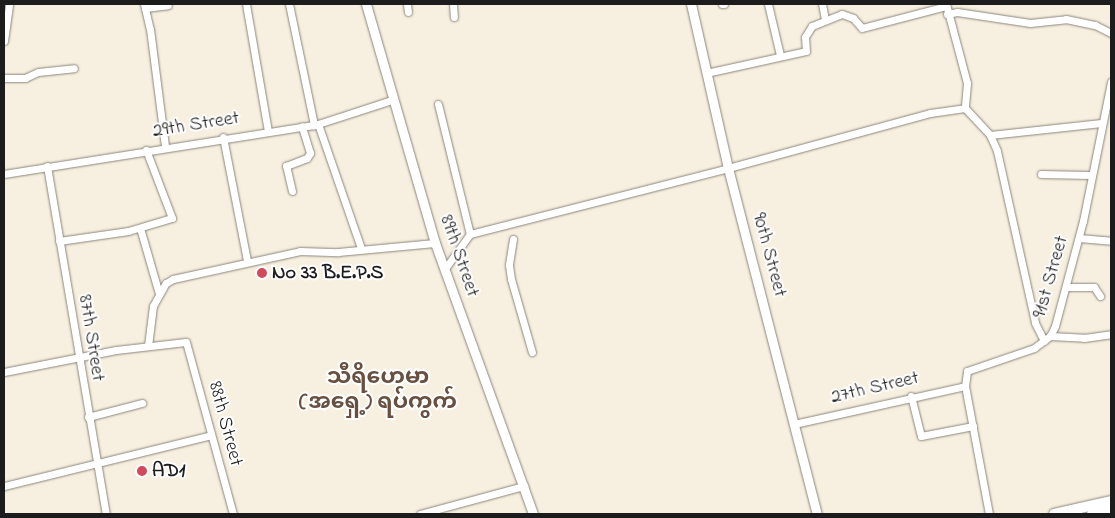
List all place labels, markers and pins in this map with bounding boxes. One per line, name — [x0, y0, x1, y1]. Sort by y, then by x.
place label: No 33 B.E.P.S — [272, 261, 383, 285]
marker: No 33 B.E.P.S — [256, 267, 268, 279]
place label: AD1 — [152, 459, 185, 483]
marker: AD1 — [136, 465, 148, 477]

